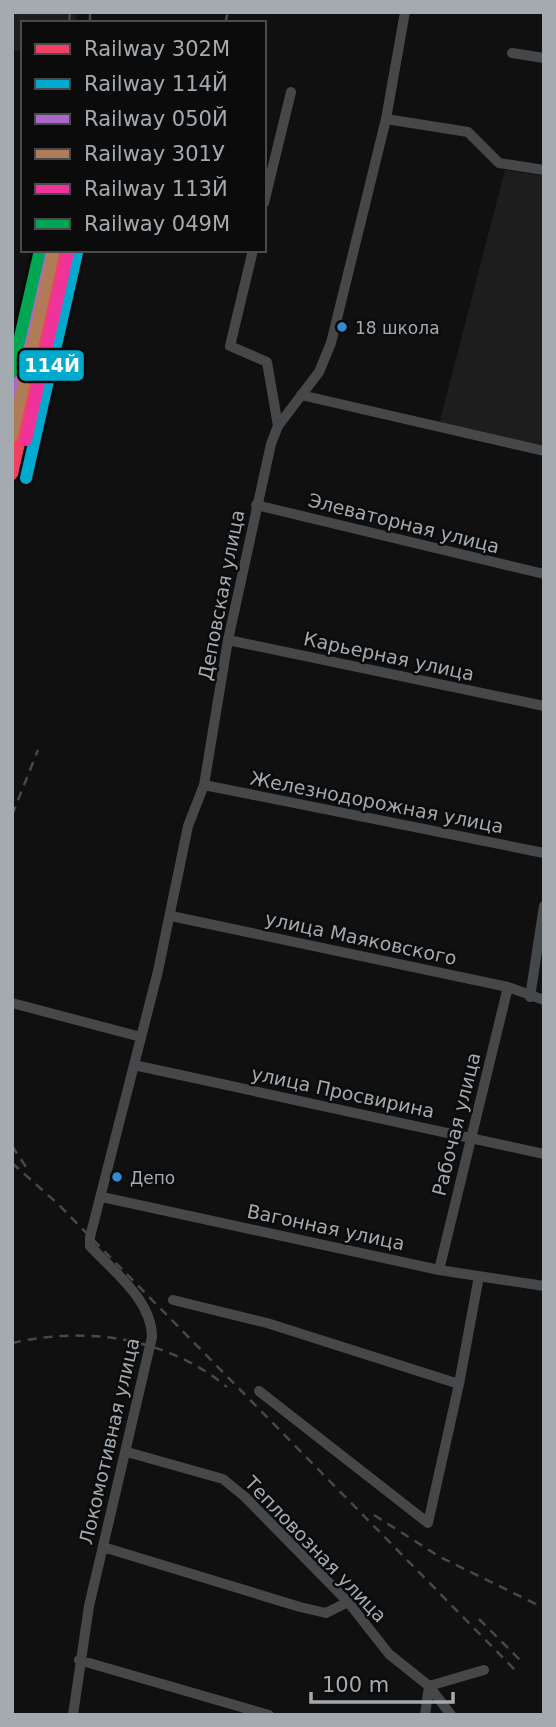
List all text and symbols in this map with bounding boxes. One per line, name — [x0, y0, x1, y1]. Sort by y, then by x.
legend — [21, 21, 266, 252]
text: Railway 302М — [84, 37, 230, 61]
text: Railway 114Й — [84, 71, 228, 96]
text: Railway 050Й — [84, 106, 228, 131]
text: Railway 301У — [84, 142, 225, 166]
text: Railway 113Й — [84, 176, 228, 201]
text: Railway 049М — [84, 212, 230, 236]
place label: 18 школа — [355, 318, 440, 338]
marker: 18 школа — [335, 320, 349, 334]
line badge: 114Й — [18, 349, 85, 382]
text: 114Й — [24, 354, 80, 376]
street label: Элеваторная улица — [306, 489, 502, 557]
street label: Деповская улица — [194, 508, 248, 682]
street label: Карьерная улица — [302, 627, 476, 685]
street label: Железнодорожная улица — [248, 767, 506, 837]
street label: улица Маяковского — [263, 907, 459, 969]
street label: Рабочая улица — [428, 1050, 484, 1198]
street label: улица Просвирина — [249, 1062, 437, 1122]
place label: Депо — [130, 1168, 175, 1188]
marker: Депо — [110, 1170, 124, 1184]
street label: Вагонная улица — [245, 1200, 407, 1254]
street label: Локомотивная улица — [75, 1336, 143, 1546]
street label: Тепловозная улица — [240, 1471, 391, 1627]
scale bar — [311, 1660, 453, 1704]
text: 100 m — [322, 1673, 389, 1697]

